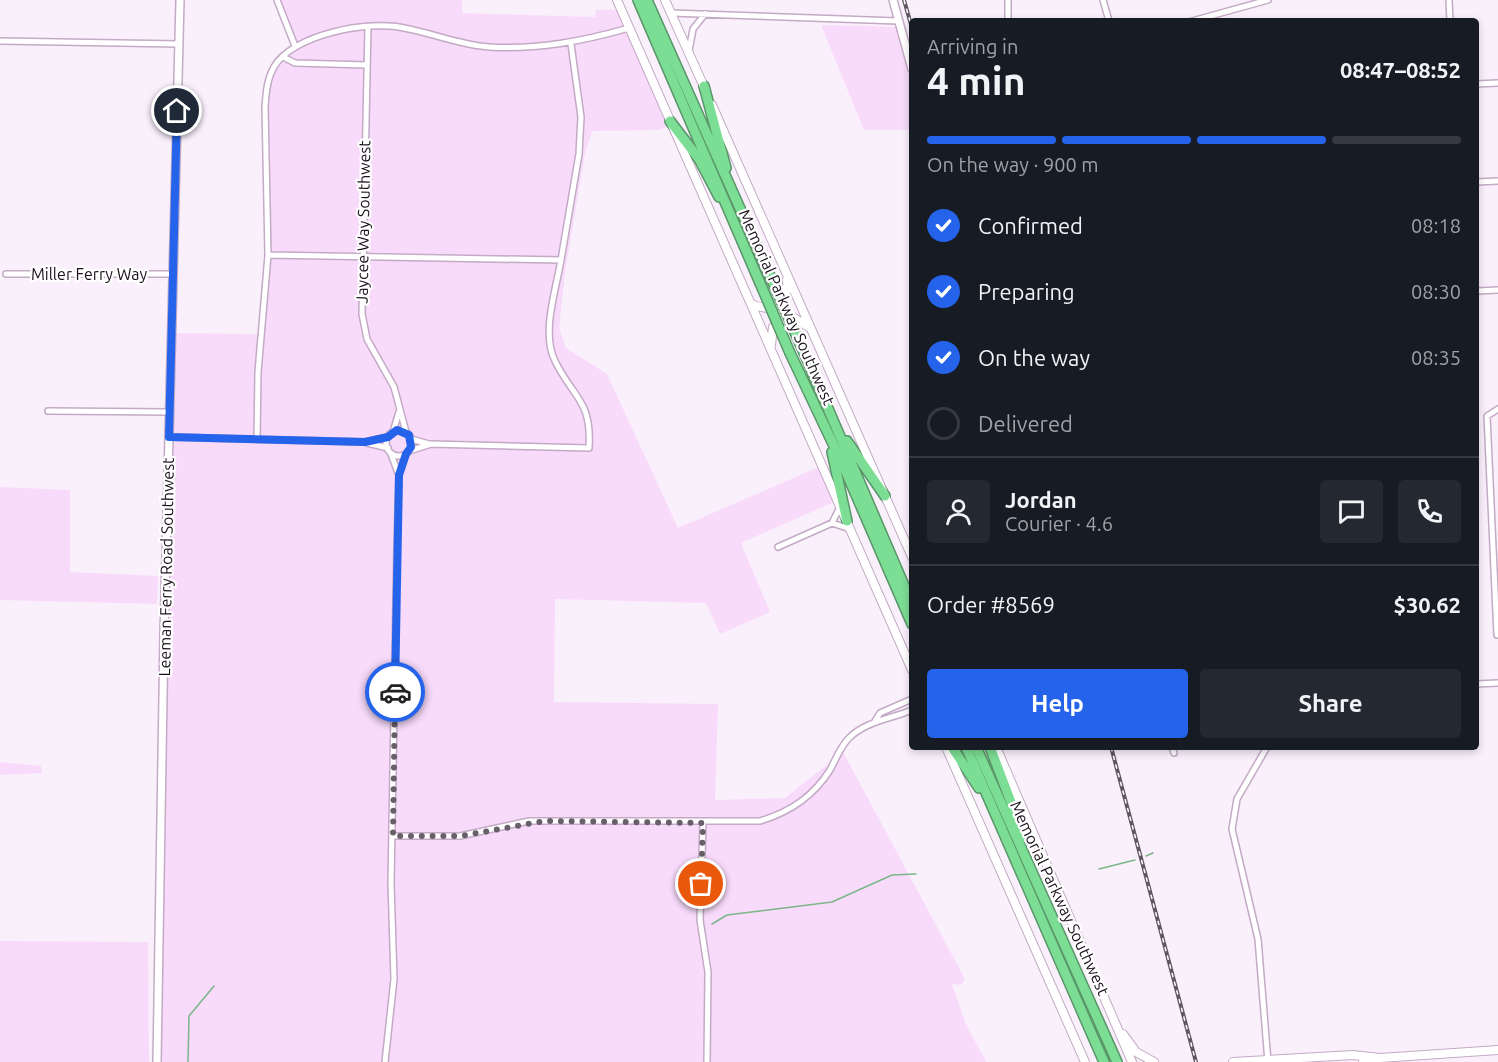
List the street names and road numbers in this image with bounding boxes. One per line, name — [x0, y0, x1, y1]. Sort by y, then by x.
street label: Jaycee Way Southwest — [353, 139, 373, 304]
street label: Memorial Parkway Southwest — [736, 206, 839, 408]
street label: Miller Ferry Way — [31, 265, 147, 283]
street label: Leeman Ferry Road Southwest — [155, 457, 177, 677]
street label: Memorial Parkway Southwest — [1007, 798, 1113, 999]

